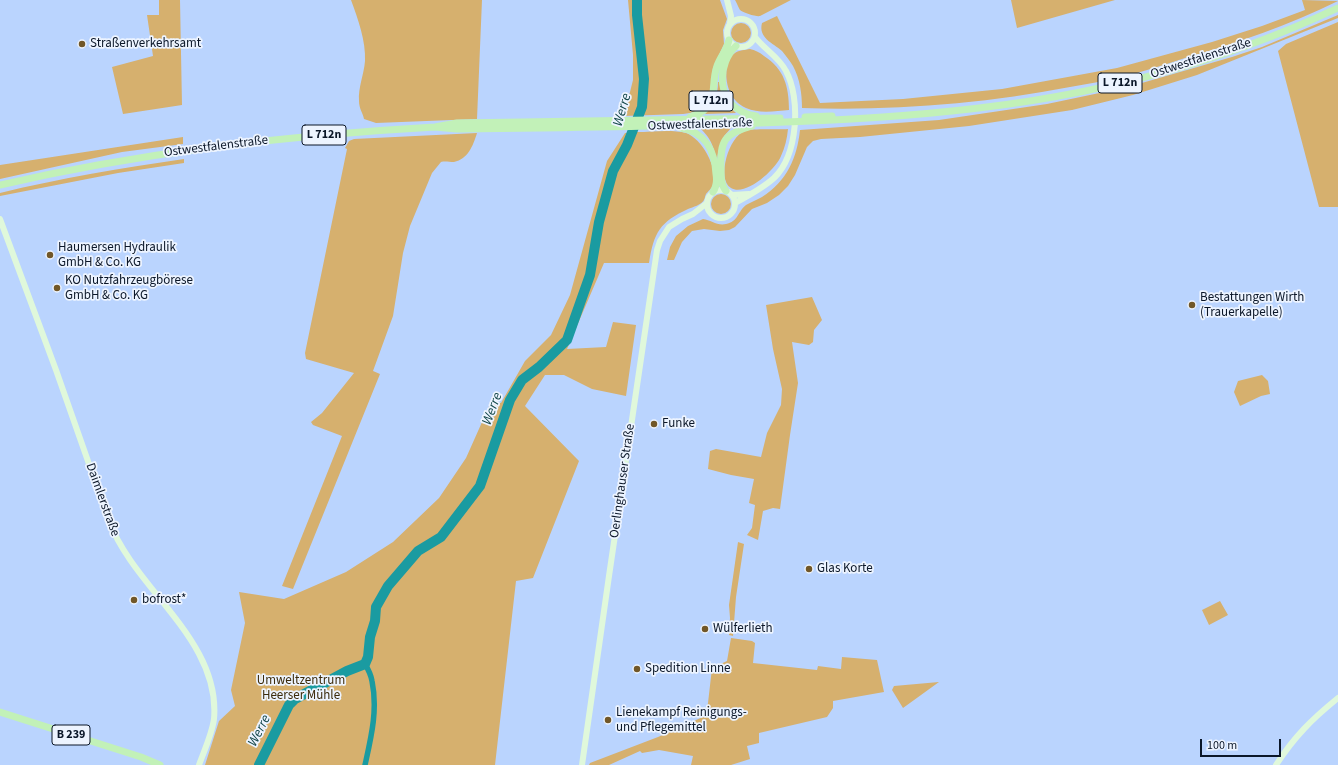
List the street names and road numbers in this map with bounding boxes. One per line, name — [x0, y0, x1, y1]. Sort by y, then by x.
street label: Ostwestfalenstraße — [1149, 35, 1253, 83]
road number: L 712n — [1098, 73, 1142, 93]
road number: L 712n — [689, 91, 733, 111]
street label: Ostwestfalenstraße — [647, 115, 753, 135]
road number: L 712n — [302, 125, 346, 145]
street label: Ostwestfalenstraße — [163, 133, 269, 161]
street label: Oerlinghauser Straße — [607, 423, 639, 539]
street label: Daimlerstraße — [81, 461, 123, 539]
road number: B 239 — [52, 725, 90, 745]

